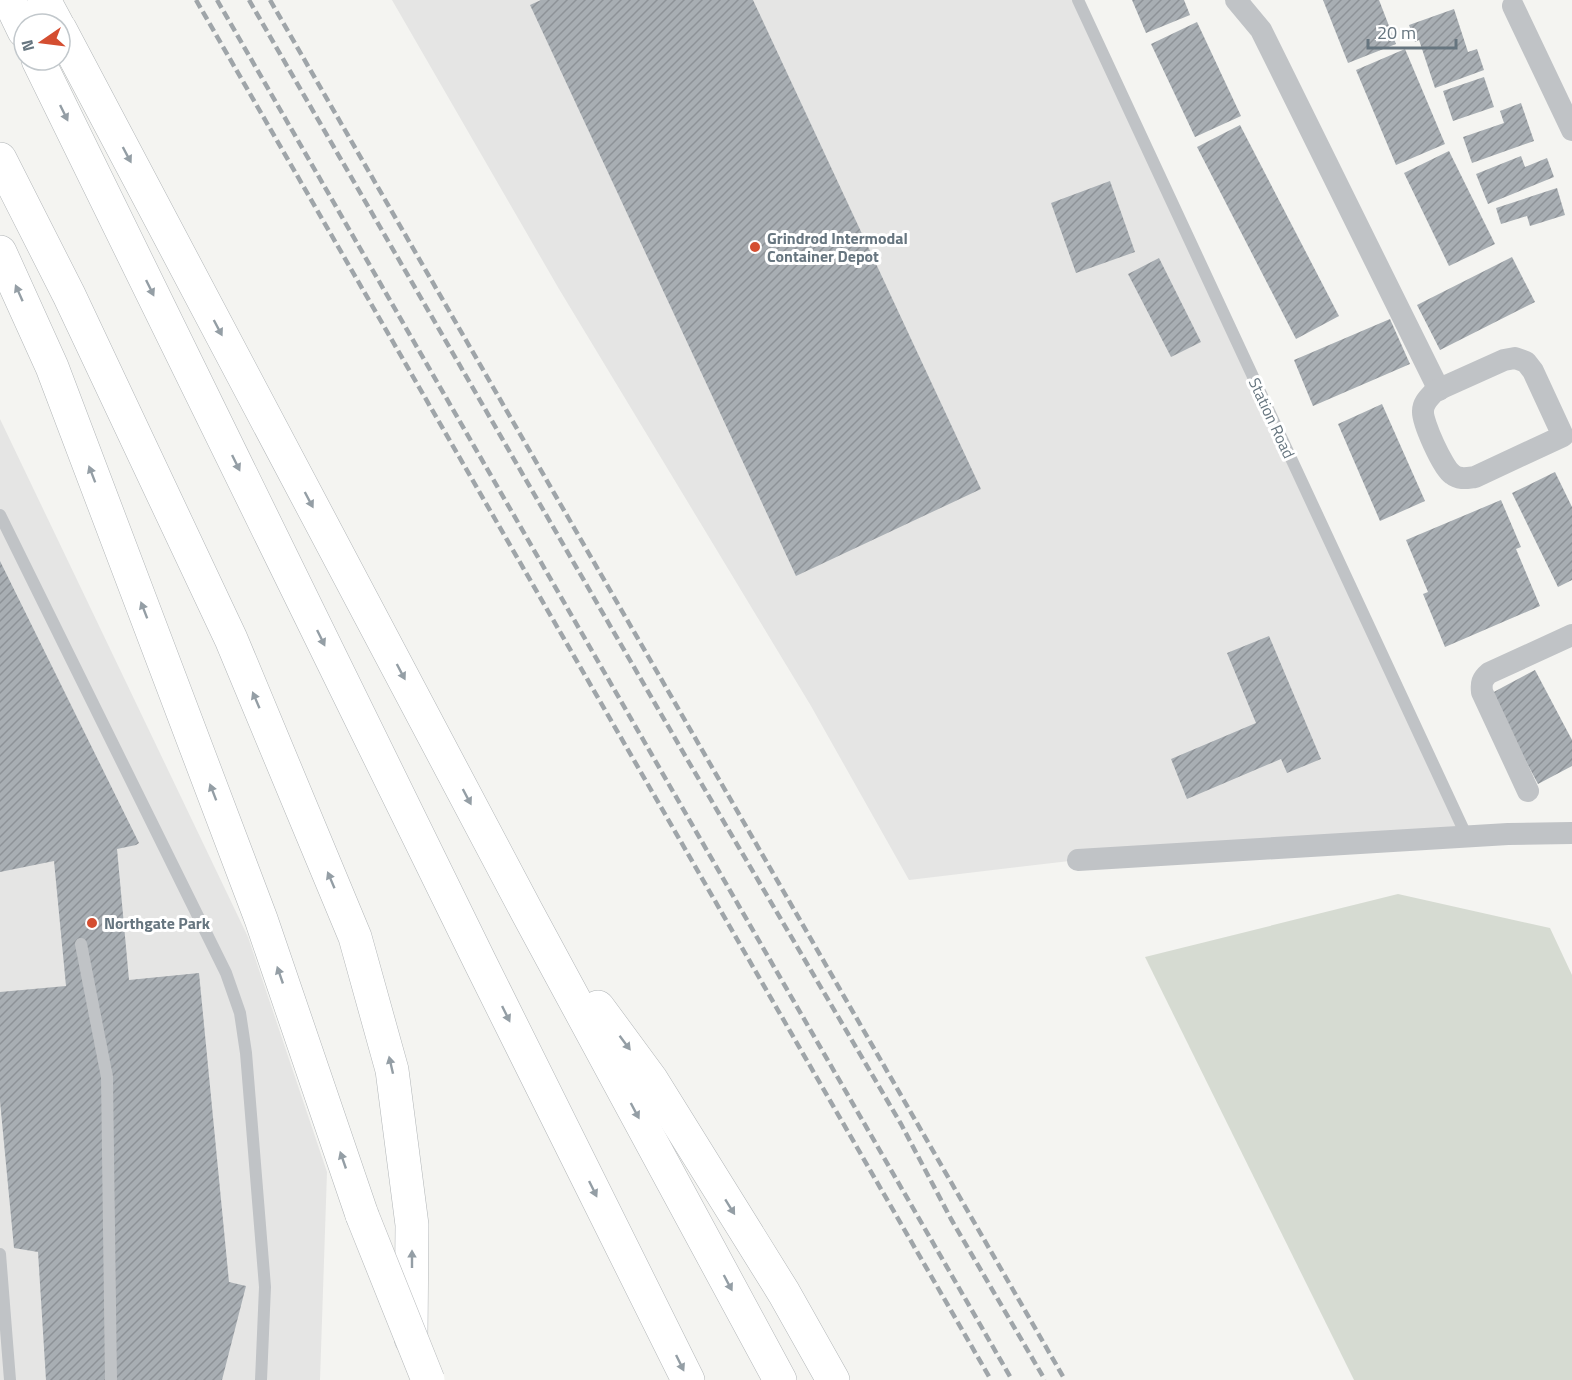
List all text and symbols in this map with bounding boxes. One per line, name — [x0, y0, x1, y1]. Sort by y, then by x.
north arrow — [12, 12, 72, 72]
scale bar — [1368, 12, 1456, 50]
text: 20 m — [1377, 19, 1416, 46]
text: N — [14, 37, 40, 54]
one-way arrow — [60, 104, 69, 121]
one-way arrow — [122, 147, 132, 164]
place label: Grindrod Intermodal Container Depot — [767, 226, 908, 268]
marker: Grindrod Intermodal Container Depot — [748, 240, 762, 254]
one-way arrow — [145, 279, 155, 296]
one-way arrow — [14, 285, 23, 302]
one-way arrow — [213, 319, 223, 336]
street label: Station Road — [1243, 374, 1301, 462]
one-way arrow — [231, 454, 240, 471]
one-way arrow — [87, 464, 97, 482]
one-way arrow — [304, 492, 314, 509]
one-way arrow — [139, 601, 148, 619]
one-way arrow — [317, 629, 326, 646]
one-way arrow — [396, 664, 405, 681]
one-way arrow — [251, 690, 261, 708]
one-way arrow — [208, 783, 218, 801]
one-way arrow — [461, 788, 471, 806]
one-way arrow — [326, 870, 336, 888]
place label: Northgate Park — [104, 911, 211, 935]
marker: Northgate Park — [85, 916, 99, 930]
one-way arrow — [275, 966, 284, 984]
one-way arrow — [501, 1006, 511, 1023]
one-way arrow — [618, 1036, 630, 1051]
one-way arrow — [385, 1056, 395, 1074]
one-way arrow — [630, 1103, 640, 1120]
one-way arrow — [338, 1151, 347, 1169]
one-way arrow — [588, 1180, 598, 1197]
one-way arrow — [725, 1199, 736, 1215]
one-way arrow — [407, 1249, 417, 1268]
one-way arrow — [723, 1274, 733, 1291]
one-way arrow — [675, 1355, 684, 1372]

